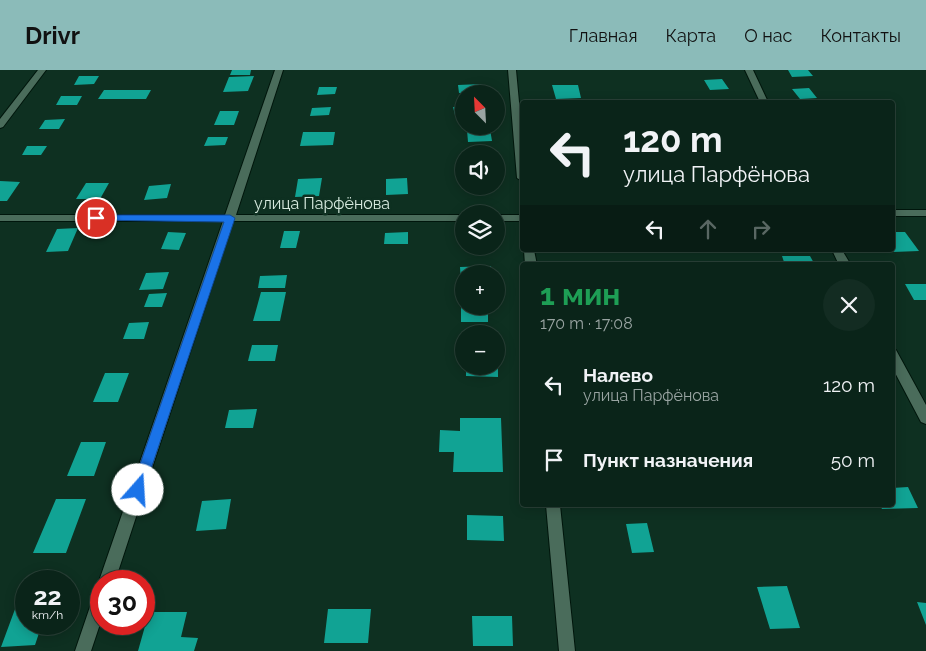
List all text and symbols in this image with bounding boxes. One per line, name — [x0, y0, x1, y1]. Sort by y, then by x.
text: Drivr — [25, 21, 80, 50]
text: Главная — [569, 25, 637, 46]
text: Карта — [665, 25, 716, 46]
text: О нас — [744, 25, 792, 46]
text: Контакты — [820, 25, 901, 46]
north arrow — [455, 85, 505, 135]
map controls — [455, 85, 505, 375]
text: 120 m — [623, 119, 723, 160]
icon: left — [540, 120, 605, 185]
button: sound — [455, 145, 505, 195]
text: улица Парфёнова — [623, 161, 810, 187]
street label: улица Парфёнова — [254, 194, 390, 213]
pin — [75, 197, 117, 239]
icon: arrive — [82, 204, 110, 232]
button: layers — [455, 205, 505, 255]
icon: left — [641, 215, 669, 243]
icon: ahead — [694, 215, 722, 243]
icon: right — [747, 215, 775, 243]
button: + — [455, 265, 505, 315]
text: 1 мин — [540, 277, 620, 312]
button: close — [823, 279, 875, 331]
text: 170 m · 17:08 — [540, 314, 633, 333]
button: − — [455, 325, 505, 375]
text: Налево — [583, 364, 653, 386]
icon: left — [540, 371, 568, 399]
text: 120 m — [823, 374, 875, 396]
text: улица Парфёнова — [583, 386, 719, 405]
icon: arrive — [540, 446, 568, 474]
text: Пункт назначения — [583, 449, 753, 471]
text: 50 m — [831, 449, 875, 471]
position arrow — [111, 463, 163, 515]
speed limit sign: 30 — [90, 570, 155, 635]
text: 22 — [33, 581, 62, 611]
text: km/h — [32, 608, 63, 622]

